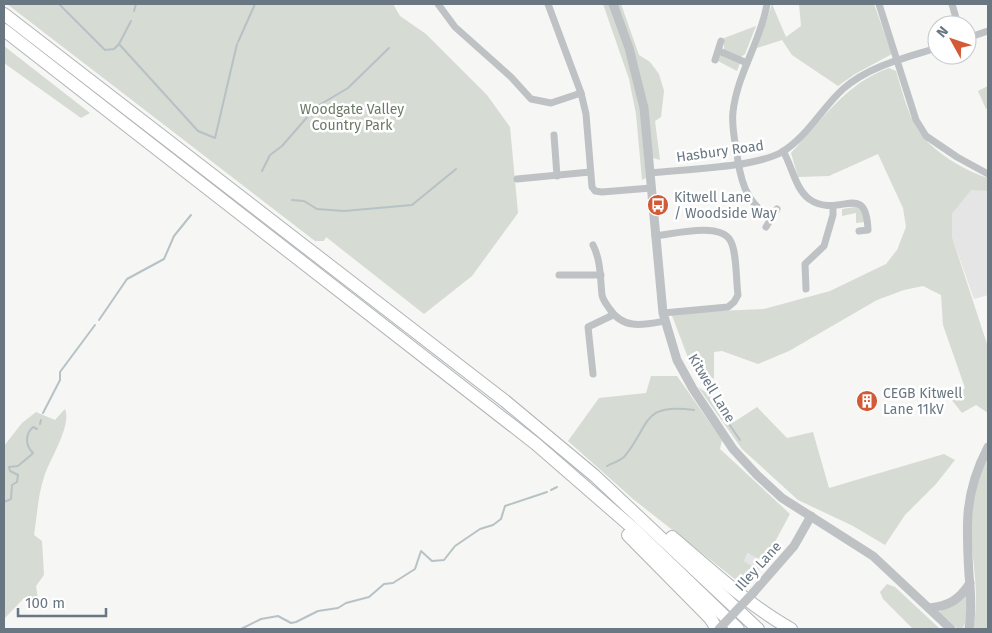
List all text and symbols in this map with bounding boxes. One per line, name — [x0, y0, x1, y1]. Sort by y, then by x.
north arrow — [927, 15, 977, 65]
text: N — [933, 23, 952, 41]
park label: Woodgate Valley Country Park — [300, 101, 404, 134]
street label: Hasbury Road — [675, 137, 765, 166]
place label: Kitwell Lane / Woodside Way — [674, 189, 777, 222]
bus stop icon: Kitwell Lane / Woodside Way — [646, 193, 670, 217]
street label: Kitwell Lane — [684, 351, 739, 426]
place label: CEGB Kitwell Lane 11kV — [883, 385, 962, 418]
building icon: CEGB Kitwell Lane 11kV — [855, 389, 879, 413]
street label: Illey Lane — [732, 538, 785, 595]
scale bar — [18, 586, 105, 618]
text: 100 m — [25, 594, 65, 612]

